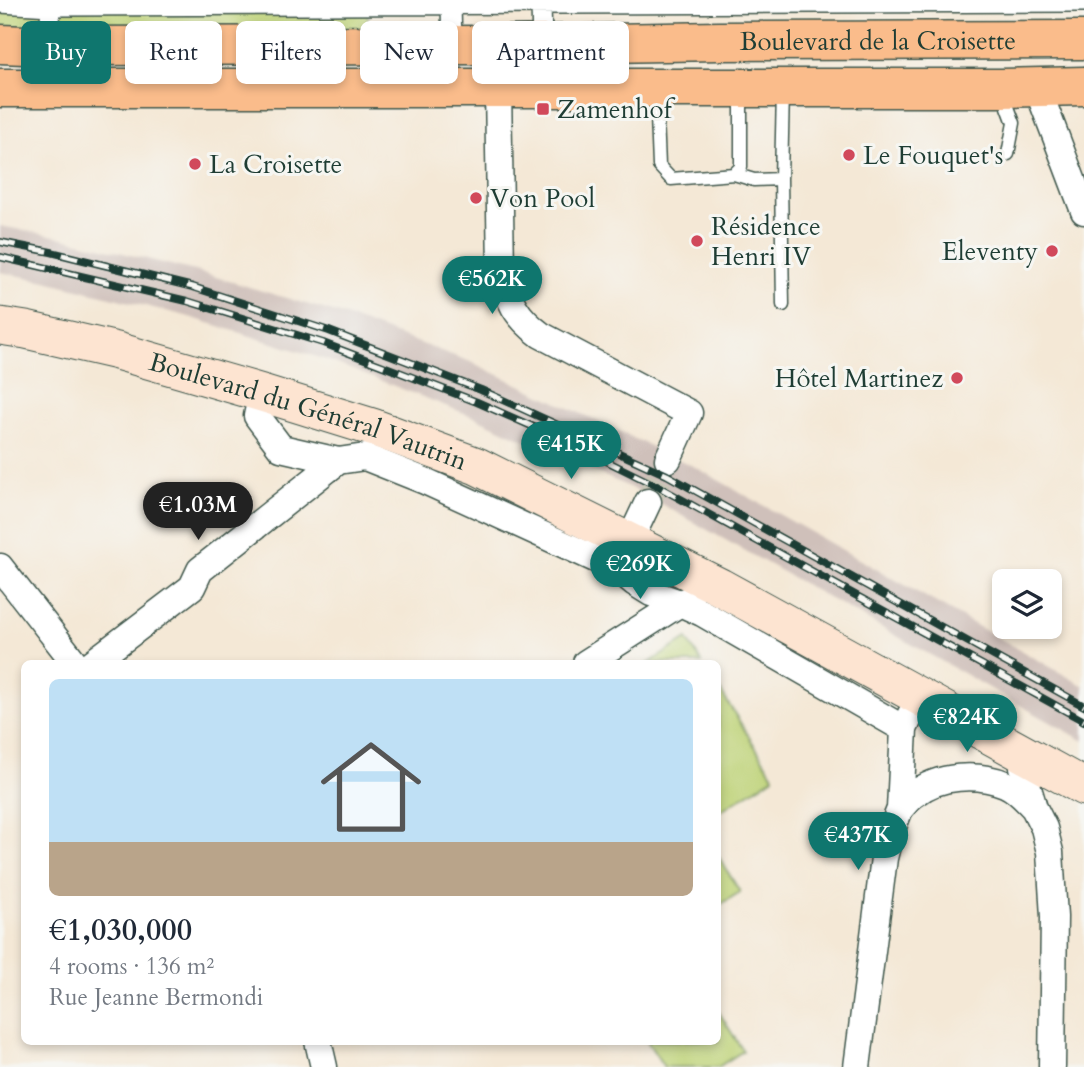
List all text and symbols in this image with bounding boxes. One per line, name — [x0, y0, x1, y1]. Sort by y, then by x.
chip: Buy — [21, 21, 111, 84]
chip: Rent — [125, 21, 222, 84]
chip: Filters — [236, 21, 346, 84]
chip: New — [360, 21, 458, 84]
chip: Apartment — [472, 21, 629, 84]
street label: Boulevard de la Croisette — [740, 23, 1016, 59]
place label: Zamenhof — [557, 92, 676, 127]
marker: Zamenhof — [535, 101, 551, 117]
place label: Le Fouquet's — [863, 138, 1003, 173]
place label: La Croisette — [209, 147, 342, 182]
marker: Le Fouquet's — [841, 147, 857, 163]
marker: La Croisette — [187, 156, 203, 172]
place label: Von Pool — [490, 181, 595, 216]
marker: Von Pool — [468, 190, 484, 206]
place label: Résidence Henri IV — [711, 209, 821, 274]
marker: Résidence Henri IV — [689, 233, 705, 249]
place label: Eleventy — [942, 234, 1038, 269]
marker: Eleventy — [1044, 243, 1060, 259]
pin: €562K — [443, 256, 541, 316]
text: €562K — [458, 263, 526, 294]
street label: Boulevard du Général Vautrin — [145, 344, 472, 479]
place label: Hôtel Martinez — [775, 361, 943, 396]
marker: Hôtel Martinez — [949, 370, 965, 386]
pin: €415K — [522, 421, 620, 481]
text: €415K — [537, 428, 605, 459]
pin: €1.03M — [141, 482, 255, 542]
text: €1.03M — [159, 489, 237, 520]
pin: €269K — [591, 542, 689, 601]
text: €269K — [606, 548, 674, 579]
map controls — [992, 569, 1062, 639]
button: layers — [992, 569, 1062, 639]
pin: €824K — [918, 694, 1016, 754]
text: €824K — [933, 701, 1001, 732]
icon: home — [308, 724, 434, 850]
pin: €437K — [809, 812, 907, 872]
text: €437K — [824, 819, 892, 850]
text: €1,030,000 — [49, 910, 192, 951]
text: 4 rooms · 136 m² — [49, 951, 214, 982]
text: Rue Jeanne Bermondi — [49, 982, 263, 1013]

